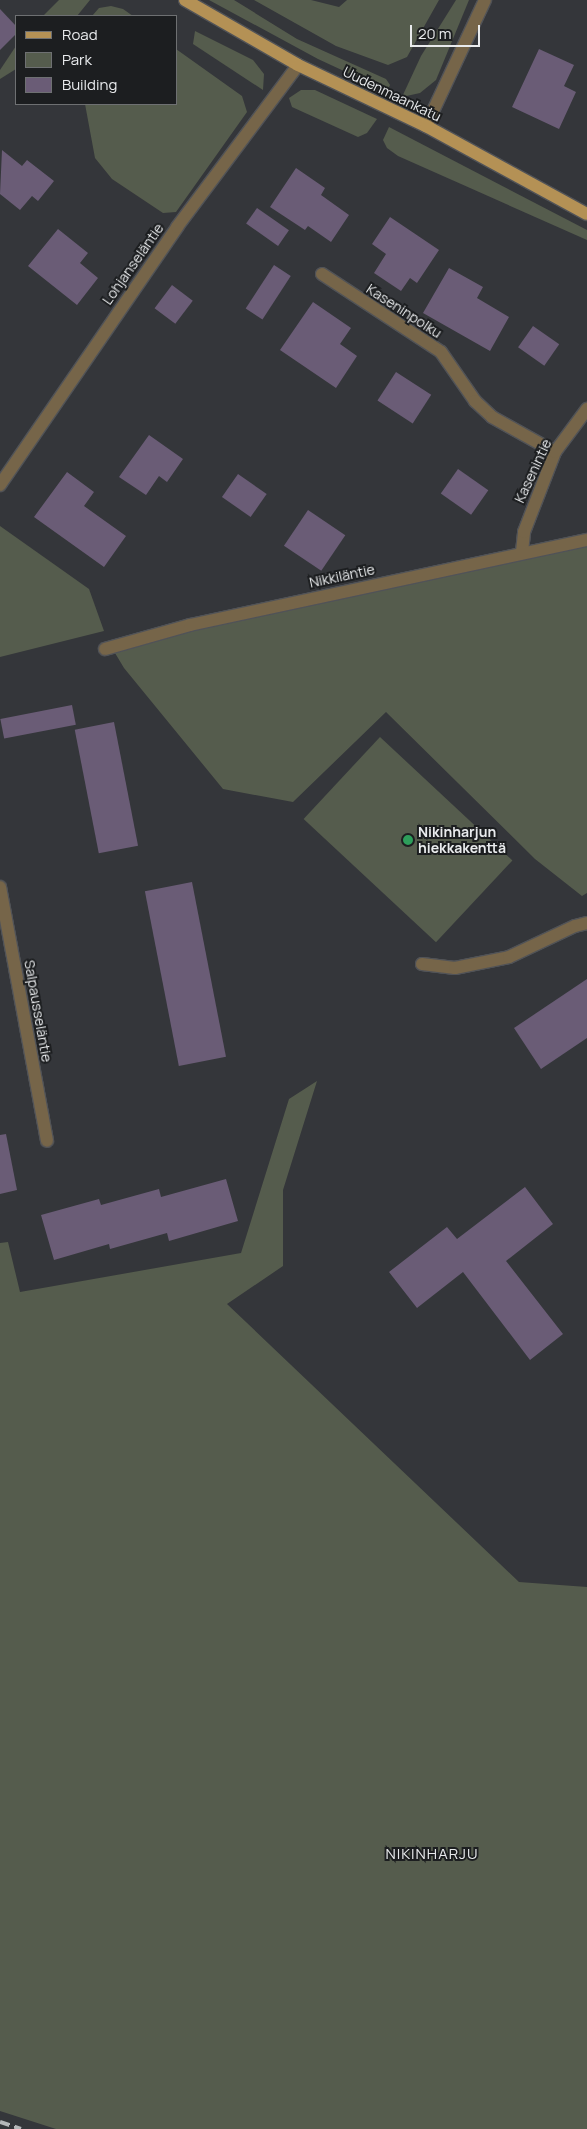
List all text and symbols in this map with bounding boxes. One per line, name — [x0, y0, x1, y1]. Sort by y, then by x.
legend — [15, 15, 178, 105]
scale bar — [412, 15, 482, 47]
text: 20 m — [418, 23, 451, 44]
text: Road — [62, 24, 98, 45]
text: Park — [62, 49, 92, 70]
street label: Uudenmaankatu — [340, 63, 444, 125]
text: Building — [62, 74, 117, 95]
street label: Lohjanseläntie — [99, 220, 167, 308]
street label: Kaseninpolku — [363, 280, 445, 342]
street label: Kasenintie — [511, 436, 555, 506]
street label: Nikkiläntie — [308, 561, 376, 591]
place label: Nikinharjun hiekkakenttä — [418, 824, 506, 856]
marker: Nikinharjun hiekkakenttä — [402, 834, 414, 846]
street label: Salpausseläntie — [21, 959, 55, 1063]
district label: NIKINHARJU — [384, 1845, 480, 1863]

